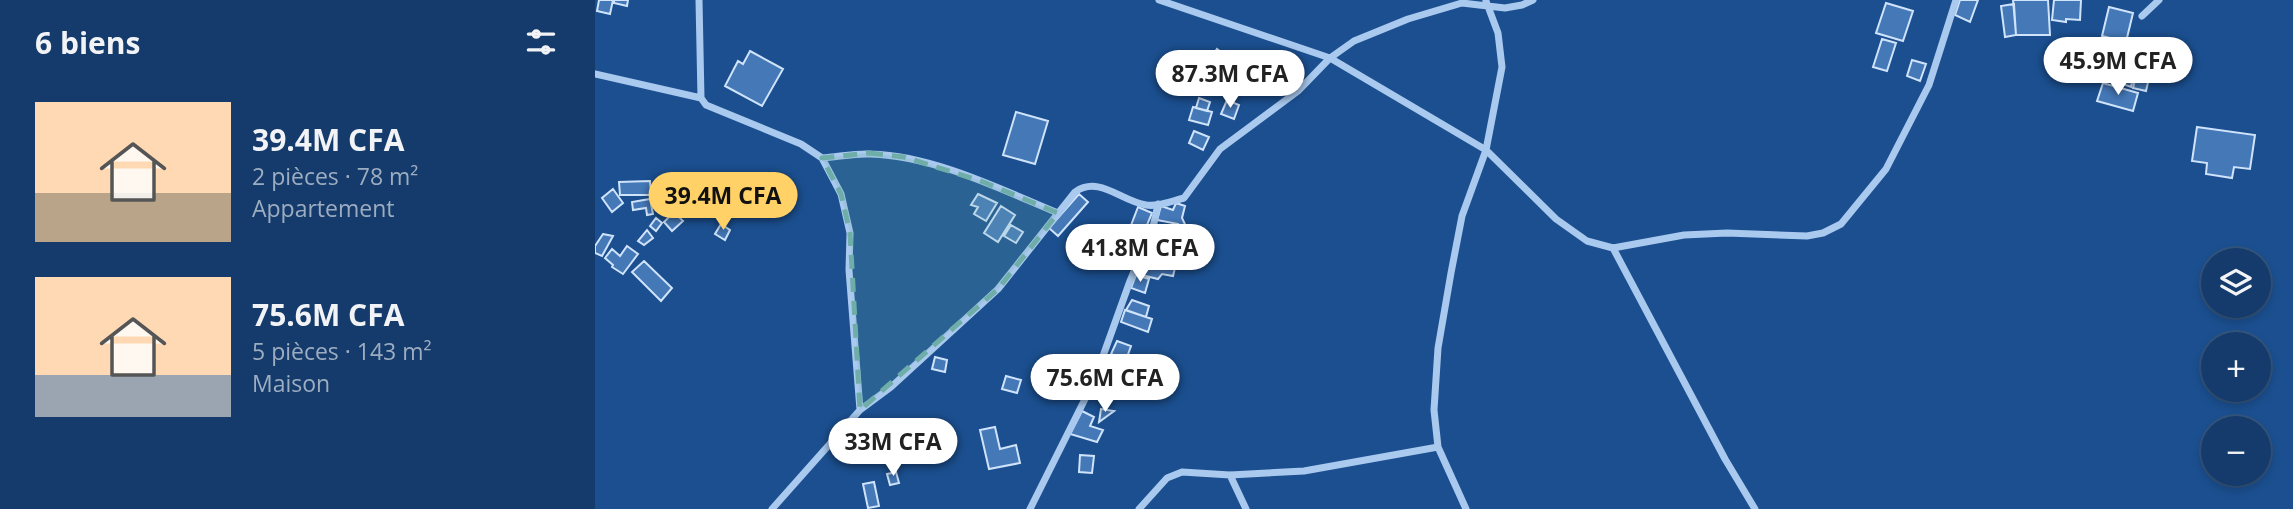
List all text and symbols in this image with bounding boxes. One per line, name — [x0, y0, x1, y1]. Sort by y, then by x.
text: 6 biens — [35, 22, 140, 63]
icon: filters — [522, 23, 560, 61]
pin: 45.9M CFA — [2038, 38, 2198, 97]
text: 45.9M CFA — [2060, 44, 2176, 76]
pin: 87.3M CFA — [1150, 50, 1310, 110]
text: 87.3M CFA — [1172, 57, 1288, 89]
text: 39.4M CFA — [252, 119, 404, 160]
icon: home — [91, 130, 175, 214]
text: 2 pièces · 78 m² — [252, 160, 418, 192]
pin: 39.4M CFA — [643, 173, 803, 232]
text: 39.4M CFA — [665, 179, 781, 211]
text: Appartement — [252, 192, 395, 224]
pin: 41.8M CFA — [1060, 224, 1220, 284]
text: 41.8M CFA — [1082, 231, 1198, 263]
map controls — [2201, 248, 2271, 486]
button: layers — [2201, 248, 2271, 318]
text: 75.6M CFA — [252, 294, 404, 335]
icon: home — [91, 305, 175, 389]
button: + — [2201, 332, 2271, 402]
text: 5 pièces · 143 m² — [252, 335, 432, 367]
pin: 75.6M CFA — [1025, 354, 1185, 414]
text: 75.6M CFA — [1047, 361, 1163, 393]
text: Maison — [252, 367, 330, 399]
button: − — [2201, 416, 2271, 486]
pin: 33M CFA — [828, 419, 958, 478]
text: 33M CFA — [844, 425, 942, 457]

